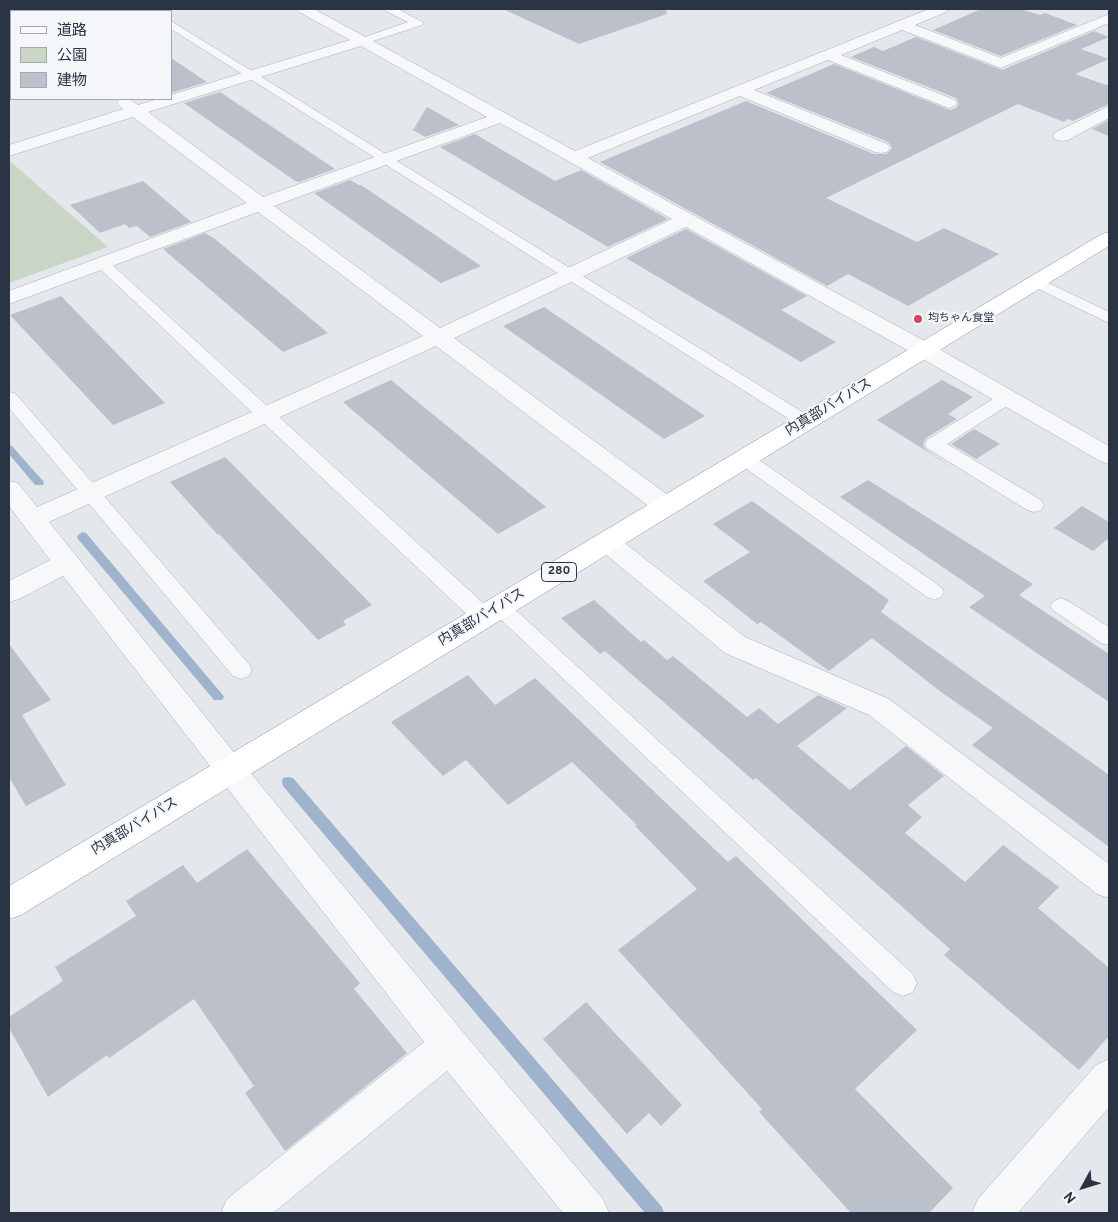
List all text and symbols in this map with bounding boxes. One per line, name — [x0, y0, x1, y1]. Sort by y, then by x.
legend — [10, 10, 172, 100]
text: 道路 — [57, 22, 87, 41]
text: 公園 — [57, 47, 87, 66]
text: 建物 — [57, 72, 87, 91]
place label: 均ちゃん食堂 — [928, 312, 994, 326]
marker: 均ちゃん食堂 — [912, 313, 924, 325]
street label: 内真部バイパス — [783, 376, 875, 440]
road number: 280 — [542, 562, 576, 582]
street label: 内真部バイパス — [436, 586, 528, 650]
street label: 内真部バイパス — [89, 795, 181, 859]
north arrow — [1058, 1162, 1108, 1212]
text: N — [1061, 1187, 1081, 1206]

